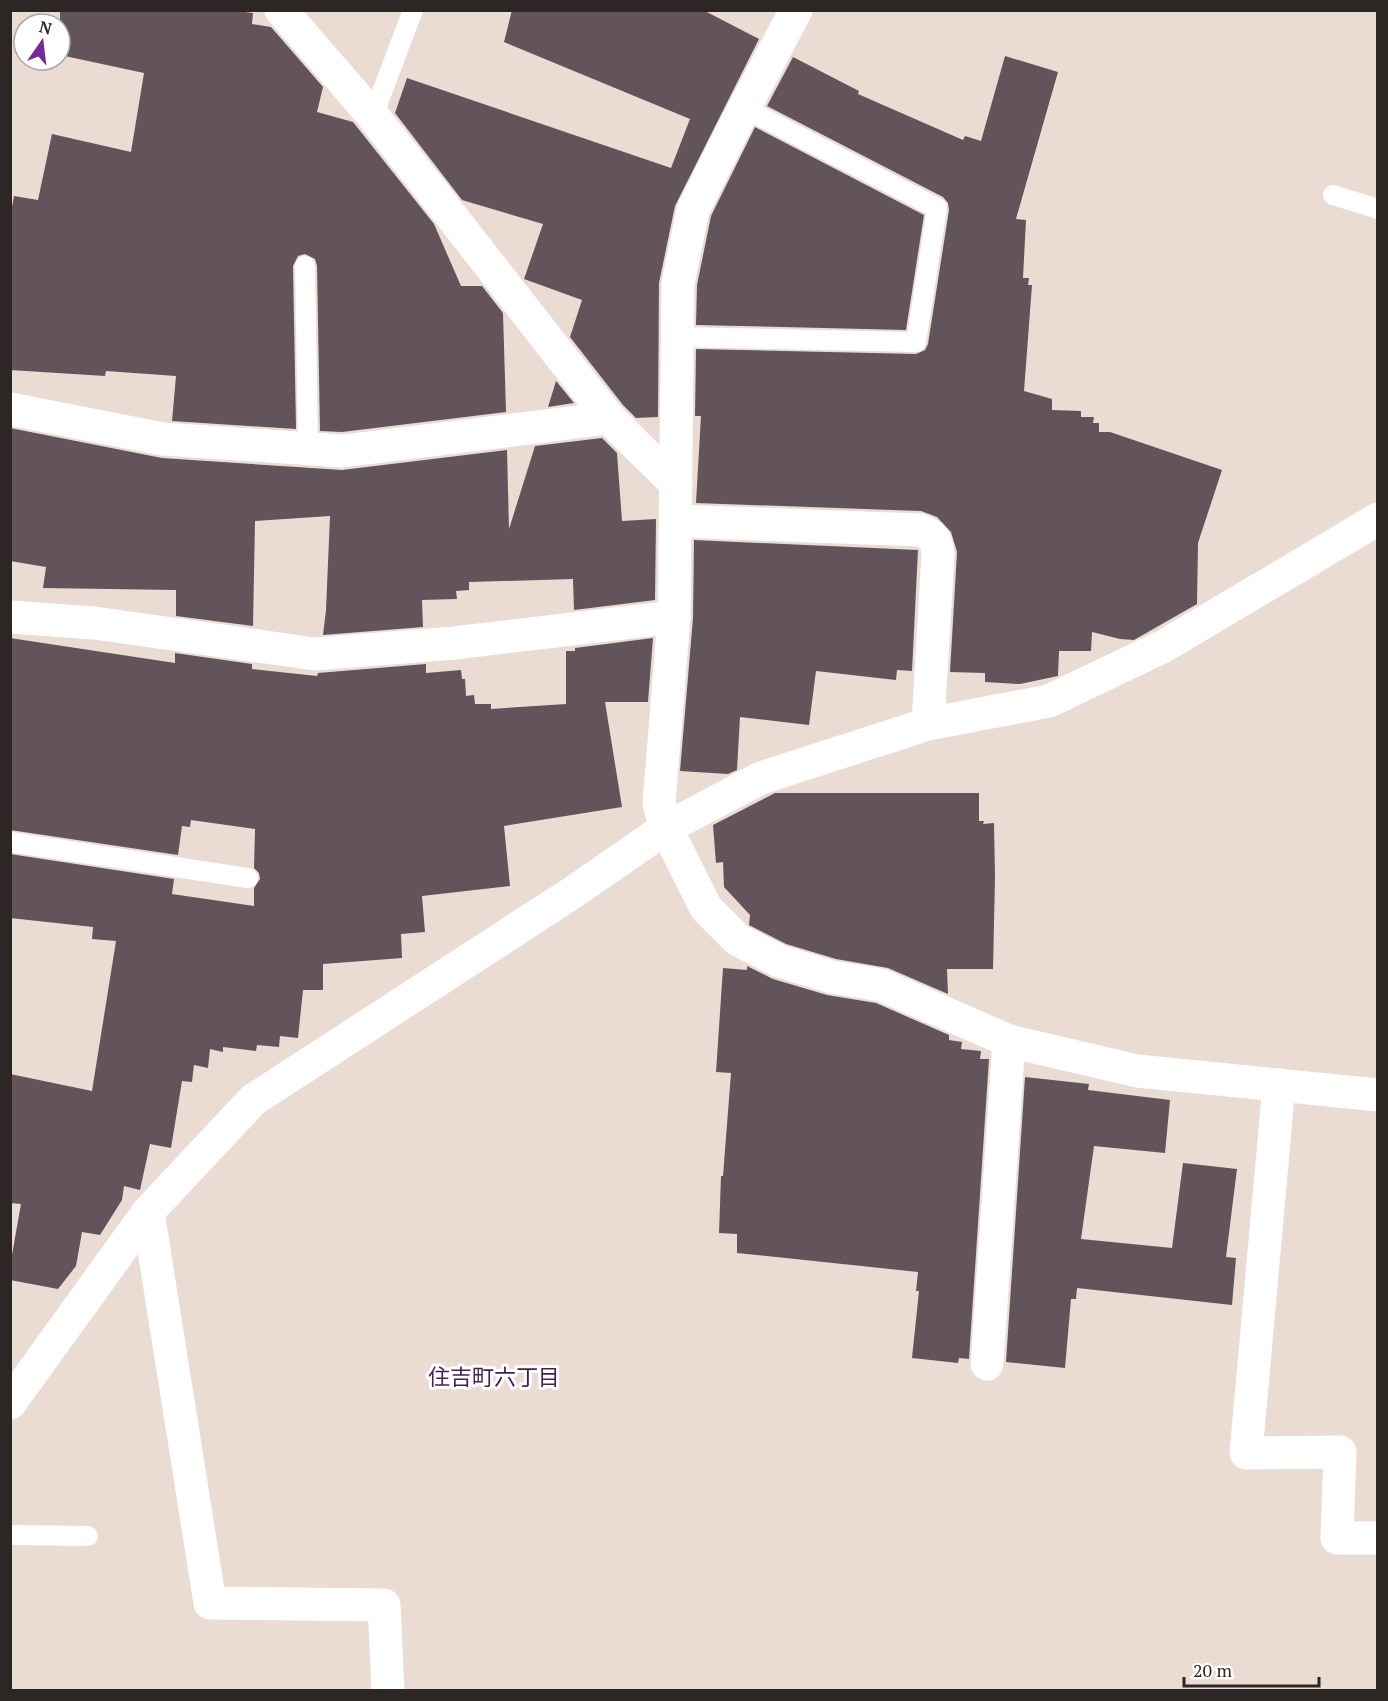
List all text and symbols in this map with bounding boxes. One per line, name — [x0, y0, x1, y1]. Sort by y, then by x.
north arrow — [12, 12, 72, 72]
text: N — [37, 15, 54, 40]
district label: 住吉町六丁目 — [428, 1362, 560, 1391]
scale bar — [1184, 1650, 1319, 1688]
text: 20 m — [1193, 1658, 1233, 1682]

